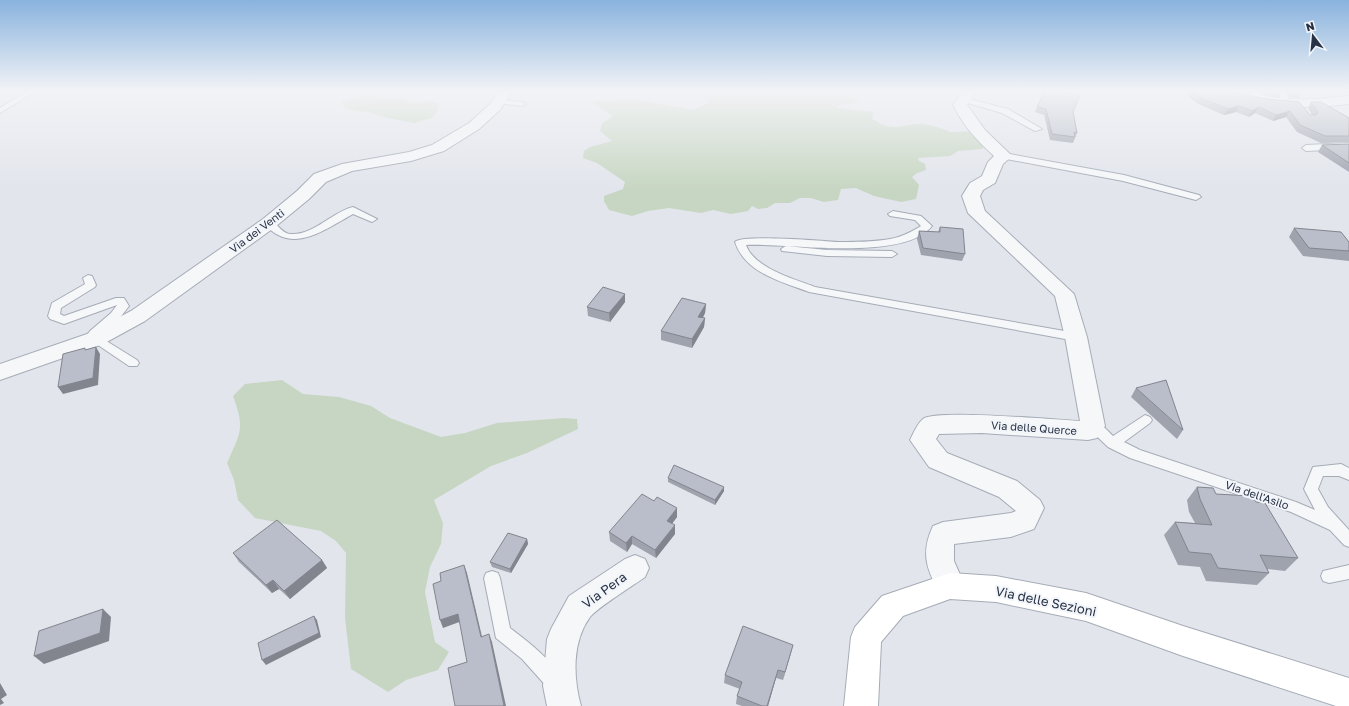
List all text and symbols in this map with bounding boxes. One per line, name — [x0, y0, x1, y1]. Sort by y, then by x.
north arrow — [1293, 16, 1333, 56]
text: N — [1304, 19, 1316, 33]
street label: Via dei Venti — [227, 206, 287, 255]
street label: Via delle Querce — [991, 418, 1077, 437]
street label: Via dell'Asilo — [1224, 478, 1291, 512]
street label: Via Pera — [579, 569, 629, 611]
street label: Via delle Sezioni — [994, 583, 1098, 619]

